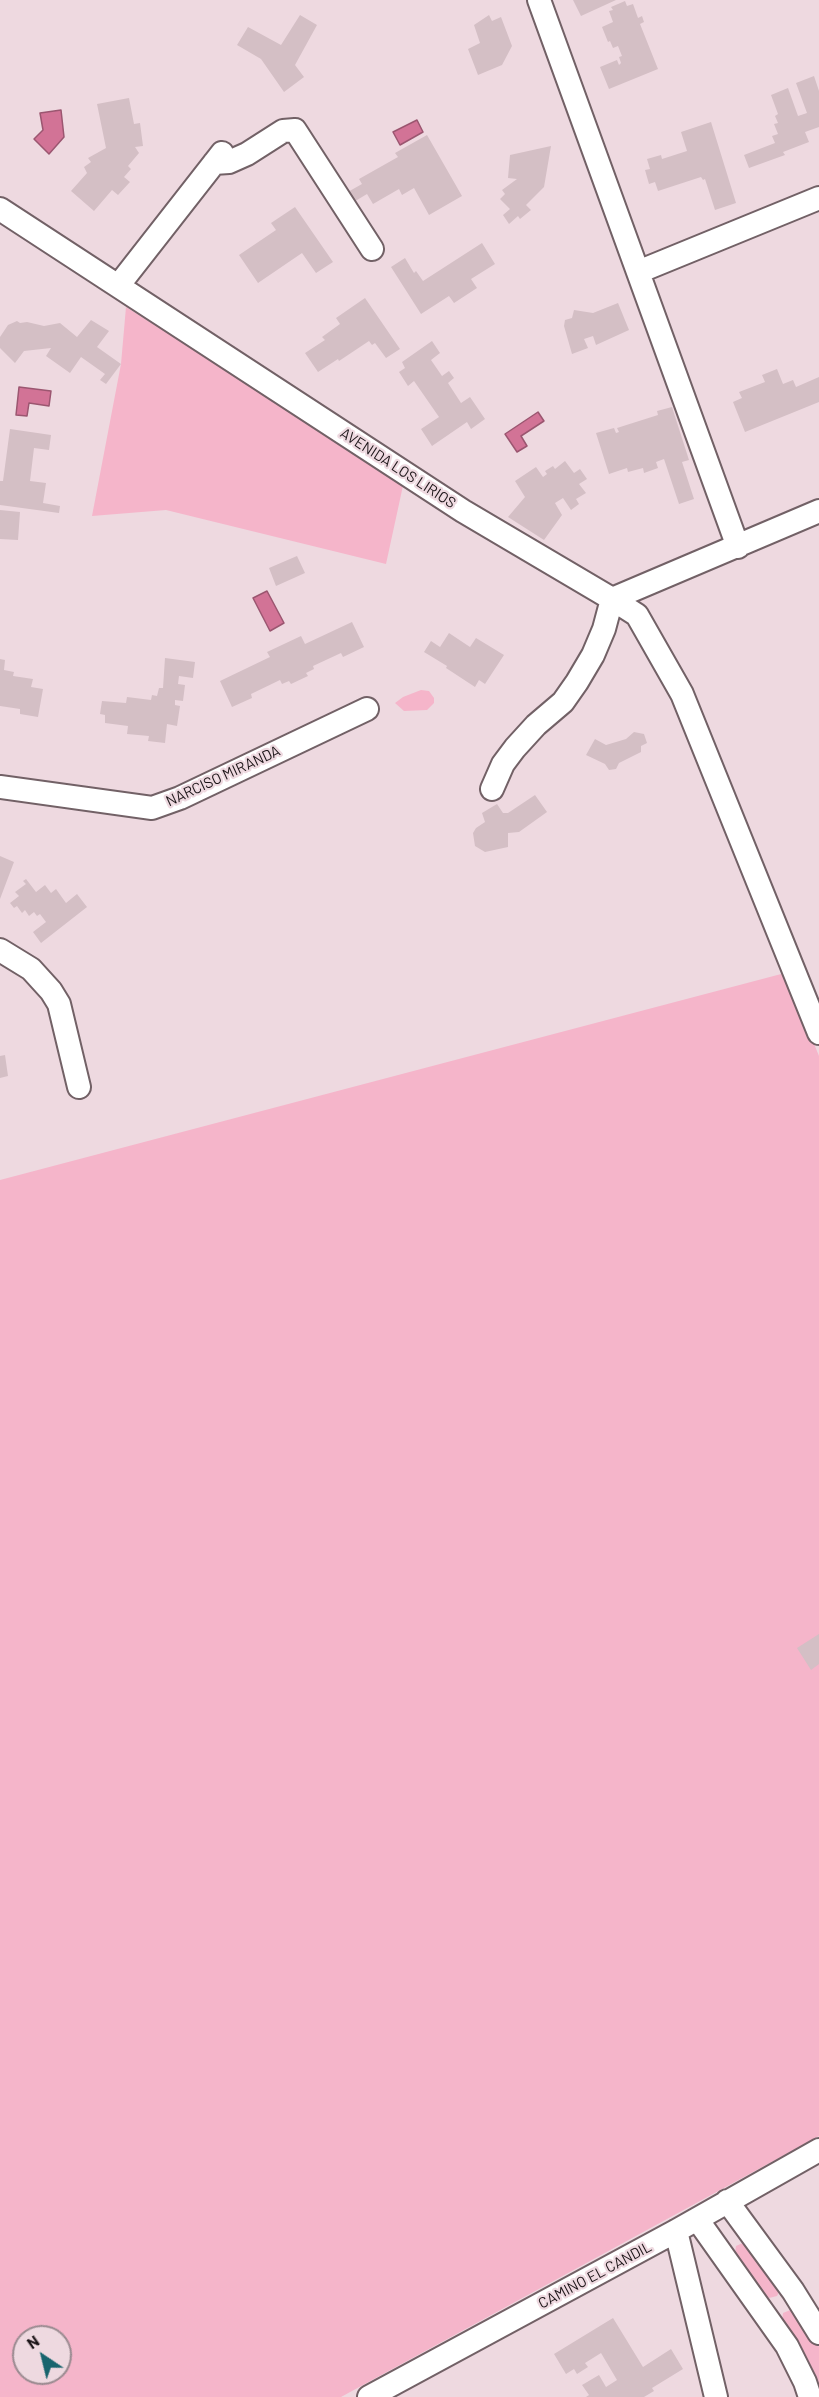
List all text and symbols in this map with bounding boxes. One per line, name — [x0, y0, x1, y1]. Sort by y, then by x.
street label: AVENIDA LOS LIRIOS — [337, 424, 459, 512]
street label: NARCISO MIRANDA — [163, 742, 283, 810]
street label: CAMINO EL CANDIL — [535, 2238, 655, 2312]
north arrow — [12, 2325, 72, 2385]
text: N — [23, 2331, 42, 2352]

